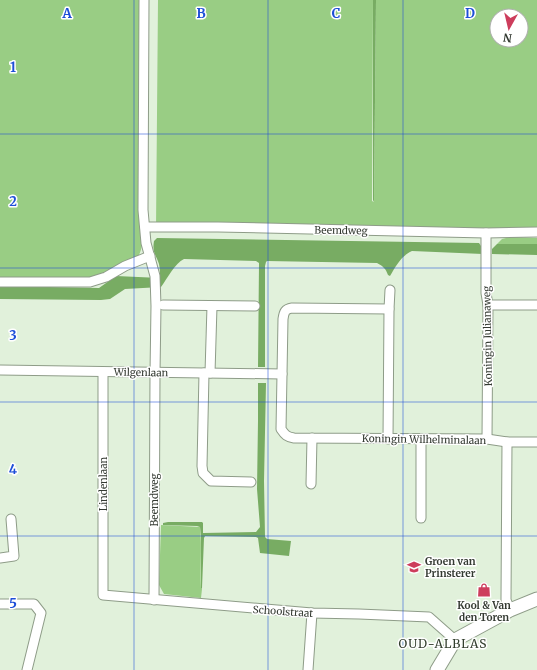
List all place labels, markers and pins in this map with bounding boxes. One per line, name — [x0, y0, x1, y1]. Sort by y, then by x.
place label: Groen van Prinsterer — [425, 555, 476, 580]
school or university icon: Groen van Prinsterer — [406, 559, 422, 575]
shop icon: Kool & Van den Toren — [476, 582, 492, 598]
place label: Kool & Van den Toren — [457, 599, 511, 624]

